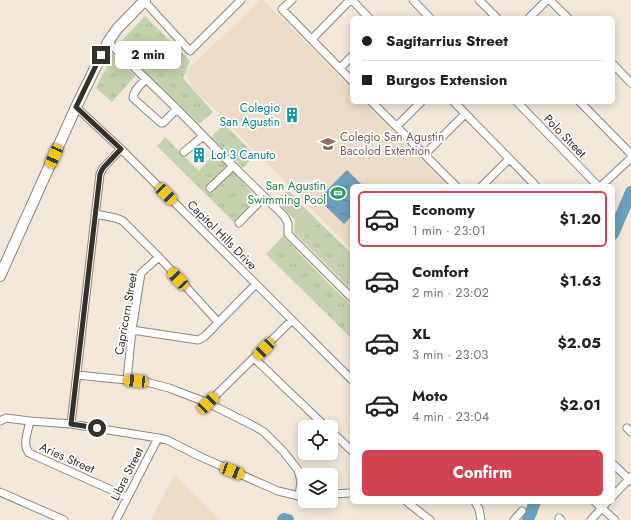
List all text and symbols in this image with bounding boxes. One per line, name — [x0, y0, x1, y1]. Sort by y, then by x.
text: Sagitarrius Street — [386, 30, 508, 52]
callout: 2 min — [115, 41, 181, 69]
text: 2 min — [131, 45, 165, 64]
route end — [92, 46, 110, 64]
text: Burgos Extension — [386, 69, 507, 91]
place label: Colegio San Agustin — [220, 99, 280, 131]
building icon: Colegio San Agustin — [283, 106, 301, 124]
street label: Polo Street — [540, 110, 590, 162]
place label: Colegio San Agustin Bacolod Extention — [340, 128, 444, 160]
school or university icon: Colegio San Agustin Bacolod Extention — [319, 135, 337, 153]
car — [44, 143, 64, 169]
building icon: Lot 3 Canuto — [190, 146, 208, 164]
place label: Lot 3 Canuto — [211, 146, 276, 164]
place label: San Agustin Swimming Pool — [247, 177, 326, 209]
car — [153, 181, 179, 207]
sports icon: San Agustin Swimming Pool — [329, 184, 347, 202]
street label: Capitol Hills Drive — [183, 196, 261, 274]
text: Economy — [412, 199, 475, 221]
icon: car — [364, 201, 400, 237]
text: $1.20 — [559, 208, 601, 230]
text: 1 min · 23:01 — [412, 221, 486, 240]
text: Comfort — [412, 261, 469, 283]
icon: car — [364, 263, 400, 299]
car — [165, 266, 191, 292]
text: $1.63 — [560, 270, 601, 292]
street label: Capricorn Street — [110, 271, 142, 356]
text: 2 min · 23:02 — [412, 283, 489, 302]
text: XL — [412, 323, 430, 345]
icon: car — [364, 325, 400, 361]
text: $2.05 — [557, 332, 601, 354]
car — [251, 336, 277, 362]
text: 3 min · 23:03 — [412, 345, 488, 364]
car — [124, 374, 148, 388]
text: Moto — [412, 385, 448, 407]
icon: car — [364, 387, 400, 423]
car — [195, 390, 221, 416]
text: $2.01 — [559, 394, 601, 416]
text: 4 min · 23:04 — [412, 407, 489, 426]
route start — [88, 419, 106, 437]
map controls — [298, 420, 338, 508]
button: locate — [298, 420, 338, 460]
street label: Aries Street — [37, 438, 97, 478]
street label: Libra Street — [106, 444, 148, 504]
button: Confirm — [362, 450, 603, 496]
car — [219, 461, 245, 481]
button: layers — [298, 468, 338, 508]

